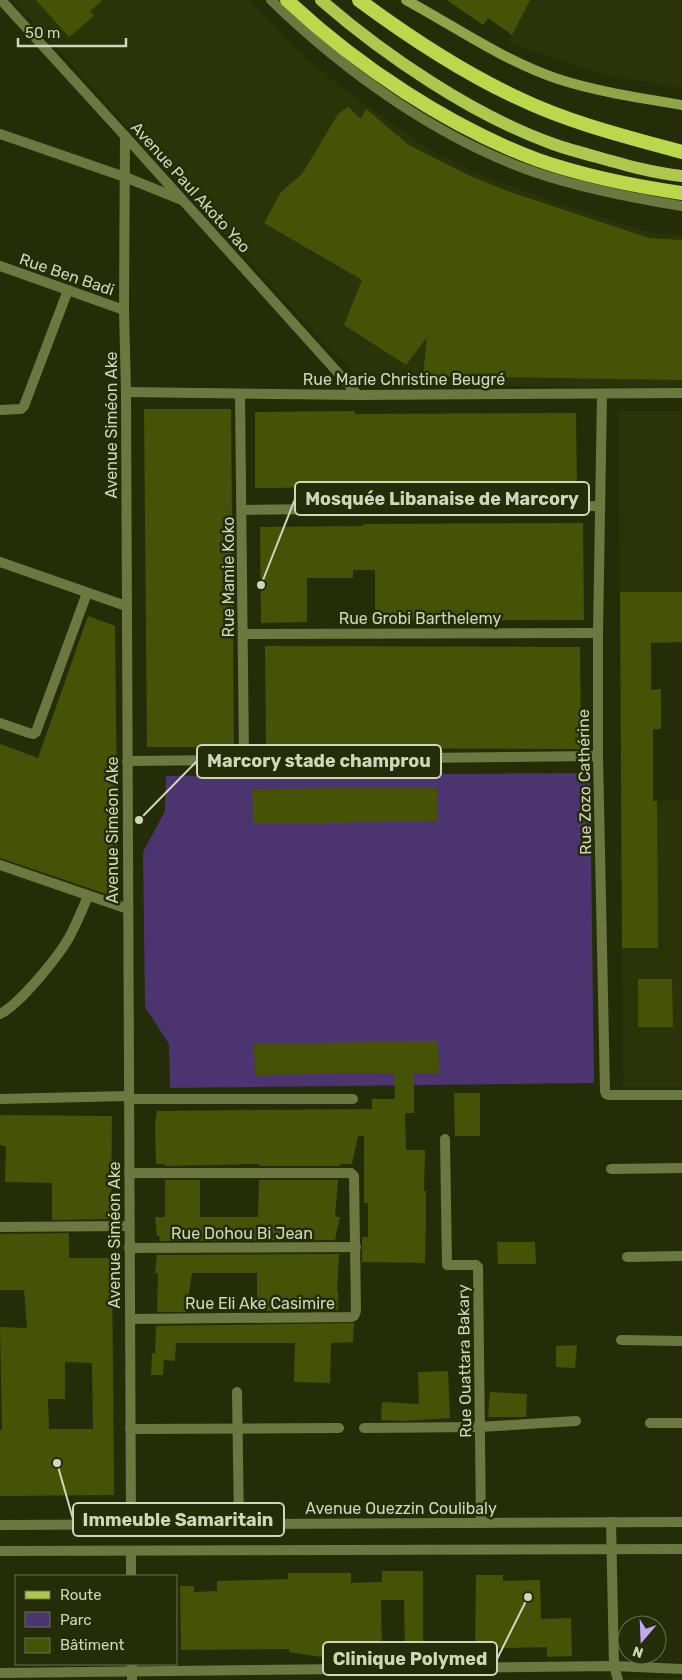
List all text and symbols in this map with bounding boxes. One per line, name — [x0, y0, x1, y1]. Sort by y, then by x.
scale bar — [18, 15, 125, 47]
text: 50 m — [25, 24, 60, 42]
street label: Avenue Paul Akoto Yao — [127, 118, 254, 257]
street label: Rue Ben Badi — [17, 249, 117, 300]
street label: Avenue Siméon Ake — [102, 352, 121, 498]
street label: Rue Marie Christine Beugré — [303, 370, 505, 389]
callout: Mosquée Libanaise de Marcory — [295, 482, 589, 515]
text: Mosquée Libanaise de Marcory — [305, 488, 579, 510]
street label: Rue Mamie Koko — [219, 517, 238, 637]
street label: Rue Grobi Barthelemy — [339, 609, 501, 628]
street label: Rue Zozo Cathérine — [574, 709, 595, 855]
callout: Marcory stade champrou — [197, 745, 441, 778]
text: Marcory stade champrou — [207, 750, 431, 772]
street label: Avenue Siméon Ake — [103, 757, 122, 903]
street label: Avenue Siméon Ake — [105, 1162, 124, 1308]
street label: Rue Dohou Bi Jean — [171, 1224, 313, 1243]
street label: Rue Ouattara Bakary — [454, 1284, 475, 1438]
street label: Rue Eli Ake Casimire — [185, 1294, 335, 1313]
street label: Avenue Ouezzin Coulibaly — [305, 1499, 497, 1518]
callout: Immeuble Samaritain — [73, 1503, 284, 1536]
text: Immeuble Samaritain — [83, 1509, 273, 1531]
legend — [15, 1575, 178, 1665]
text: Route — [60, 1586, 102, 1604]
text: Parc — [60, 1611, 92, 1629]
north arrow — [617, 1615, 667, 1665]
text: Bâtiment — [60, 1636, 124, 1654]
callout: Clinique Polymed — [323, 1642, 497, 1675]
text: N — [630, 1642, 645, 1661]
text: Clinique Polymed — [333, 1648, 487, 1670]

